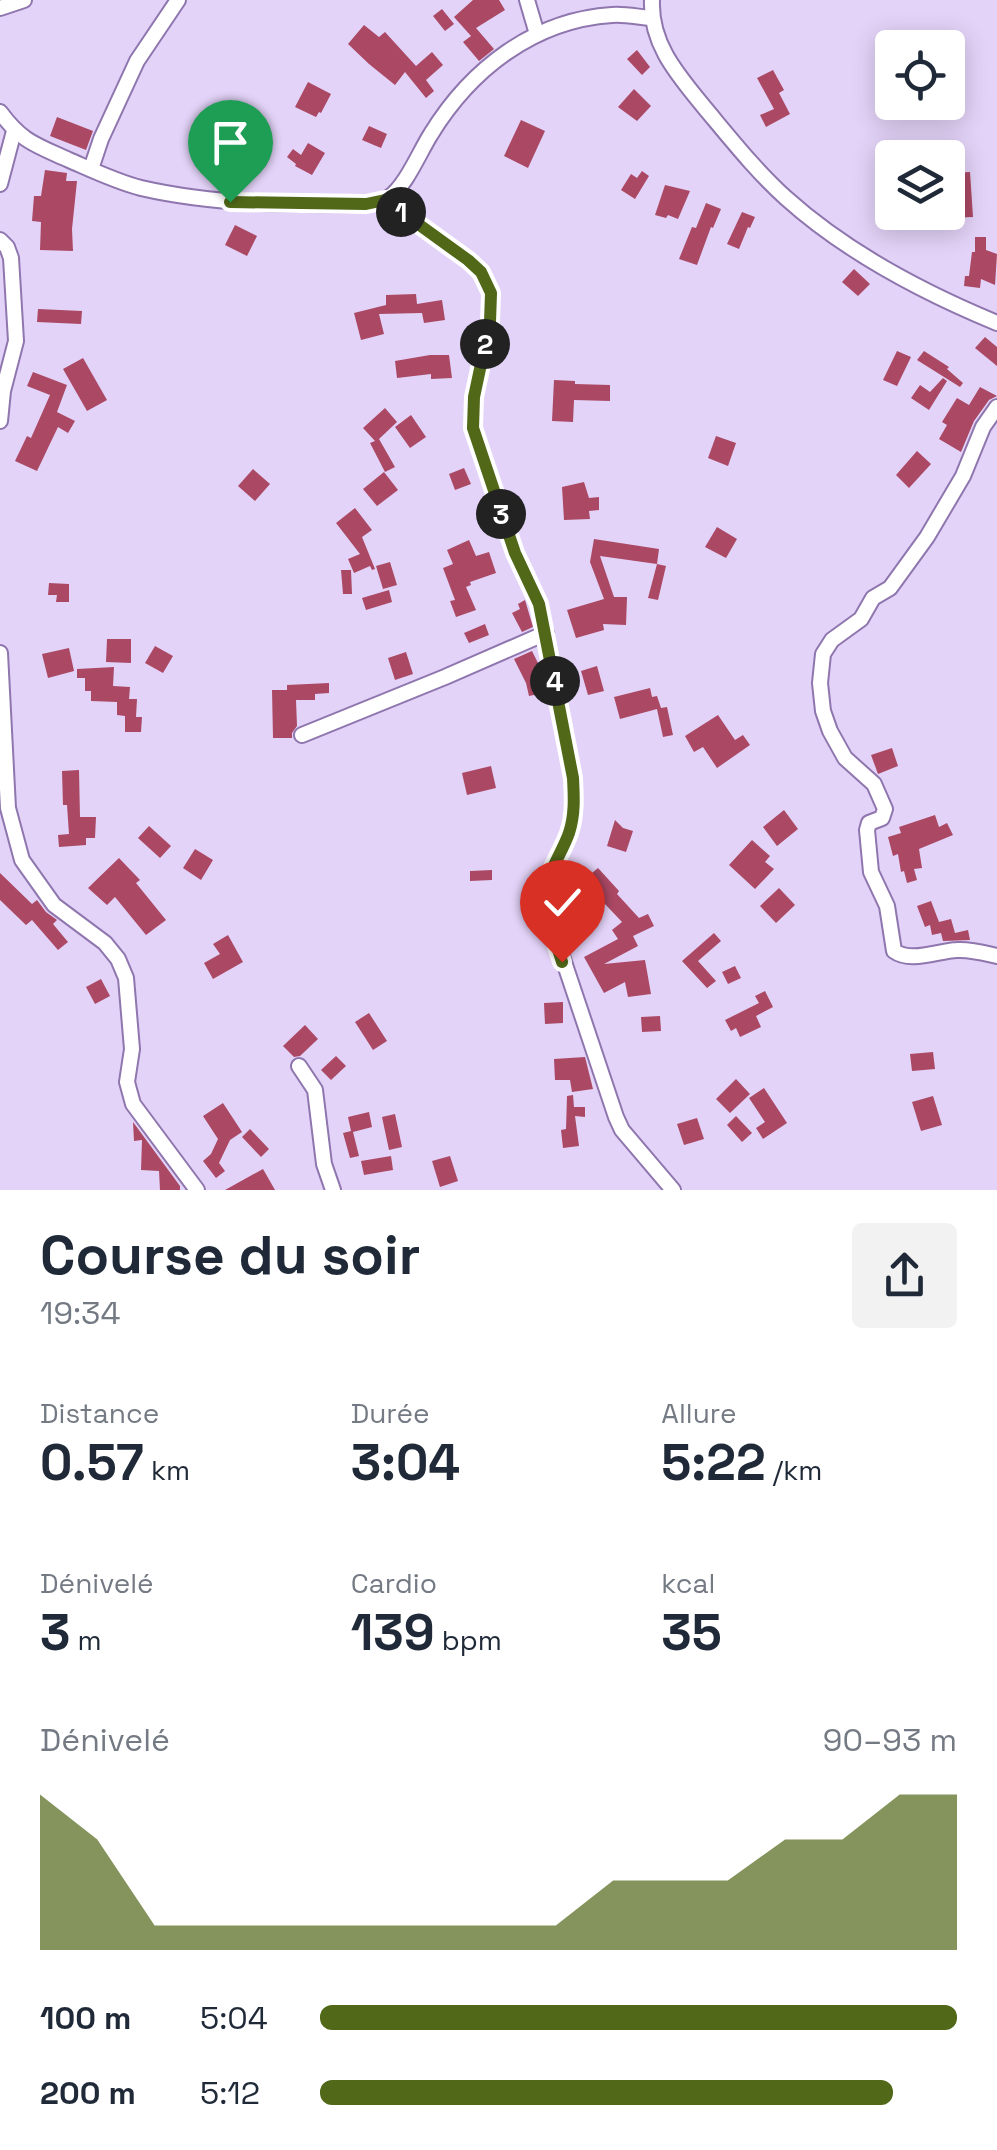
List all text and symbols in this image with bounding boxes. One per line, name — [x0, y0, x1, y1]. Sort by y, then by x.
map controls — [875, 30, 965, 230]
button: locate — [875, 30, 965, 120]
pin — [188, 100, 273, 203]
icon: arrive — [203, 115, 258, 170]
button: layers — [875, 140, 965, 230]
pin: 1 — [376, 187, 426, 237]
text: 1 — [395, 194, 407, 230]
pin: 2 — [460, 319, 510, 369]
text: 2 — [477, 326, 493, 362]
pin: 3 — [476, 489, 526, 539]
text: 3 — [492, 496, 510, 532]
pin: 4 — [530, 656, 580, 706]
text: 4 — [546, 663, 564, 699]
pin — [520, 860, 605, 963]
icon: check — [535, 875, 590, 930]
text: Course du soir — [40, 1220, 420, 1290]
button: share — [852, 1223, 957, 1328]
text: 19:34 — [40, 1293, 120, 1333]
text: Distance — [40, 1395, 159, 1431]
text: Durée — [351, 1395, 430, 1431]
text: Allure — [661, 1395, 736, 1431]
text: 0.57 — [40, 1431, 144, 1495]
text: 3:04 — [351, 1431, 460, 1495]
text: 5:22 — [661, 1431, 766, 1495]
text: km — [144, 1452, 190, 1488]
text: /km — [766, 1452, 822, 1488]
text: Dénivelé — [40, 1565, 154, 1601]
text: Cardio — [351, 1565, 437, 1601]
text: kcal — [661, 1565, 715, 1601]
text: 3 — [40, 1601, 70, 1665]
text: 139 — [351, 1601, 435, 1665]
text: 35 — [661, 1601, 722, 1665]
text: m — [70, 1622, 102, 1658]
text: bpm — [435, 1622, 502, 1658]
text: Dénivelé — [40, 1720, 170, 1760]
text: 90–93 m — [823, 1720, 957, 1760]
text: 100 m — [40, 1998, 131, 2038]
text: 5:04 — [200, 1998, 268, 2038]
text: 200 m — [40, 2073, 136, 2113]
text: 5:12 — [200, 2073, 260, 2113]

